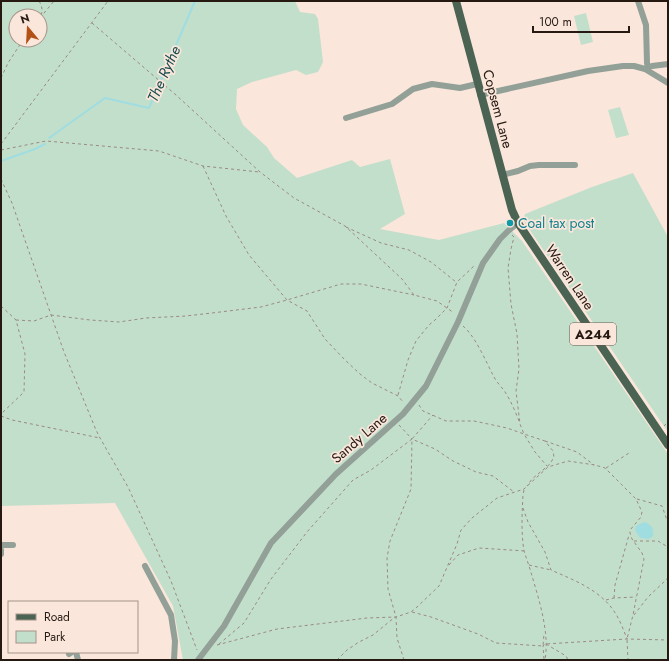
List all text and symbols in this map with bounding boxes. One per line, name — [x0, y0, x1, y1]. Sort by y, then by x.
north arrow — [8, 8, 48, 48]
scale bar — [533, 8, 629, 34]
text: N — [18, 10, 32, 27]
text: 100 m — [539, 13, 572, 31]
water label: The Rythe — [142, 42, 186, 106]
street label: Copsem Lane — [478, 67, 518, 151]
place label: Coal tax post — [518, 213, 595, 233]
marker: Coal tax post — [505, 218, 515, 228]
street label: Warren Lane — [541, 240, 599, 314]
road number: A244 — [570, 323, 616, 345]
street label: Sandy Lane — [327, 408, 391, 468]
legend — [8, 601, 138, 653]
text: Road — [44, 608, 70, 626]
text: Park — [44, 628, 66, 646]

